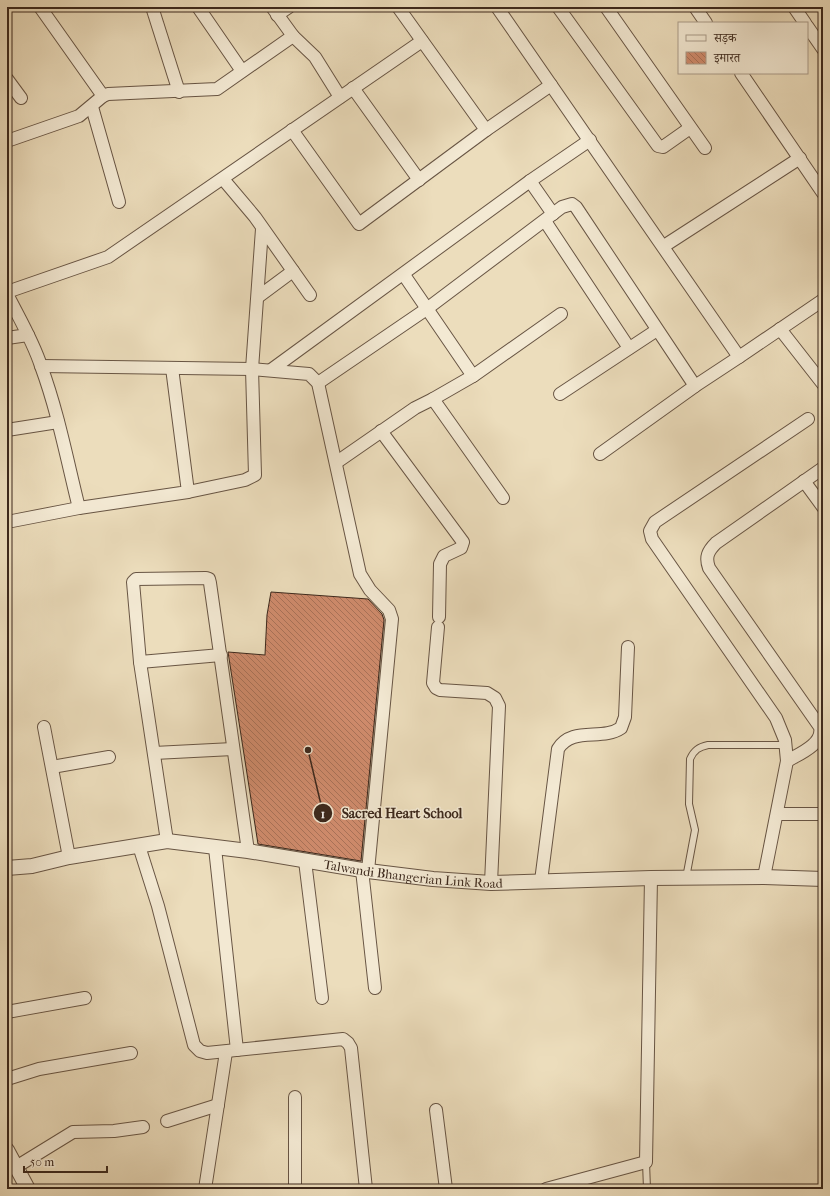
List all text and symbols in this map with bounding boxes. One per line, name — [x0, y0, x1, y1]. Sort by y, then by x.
legend — [678, 22, 808, 74]
text: सड़क — [713, 31, 738, 45]
text: इमारत — [713, 51, 741, 65]
callout: Sacred Heart School — [313, 800, 470, 826]
text: Sacred Heart School — [342, 805, 462, 822]
text: 1 — [321, 807, 325, 821]
street label: Talwandi Bhangerian Link Road — [323, 857, 504, 891]
scale bar — [24, 1148, 107, 1174]
text: 50 m — [30, 1155, 54, 1169]

